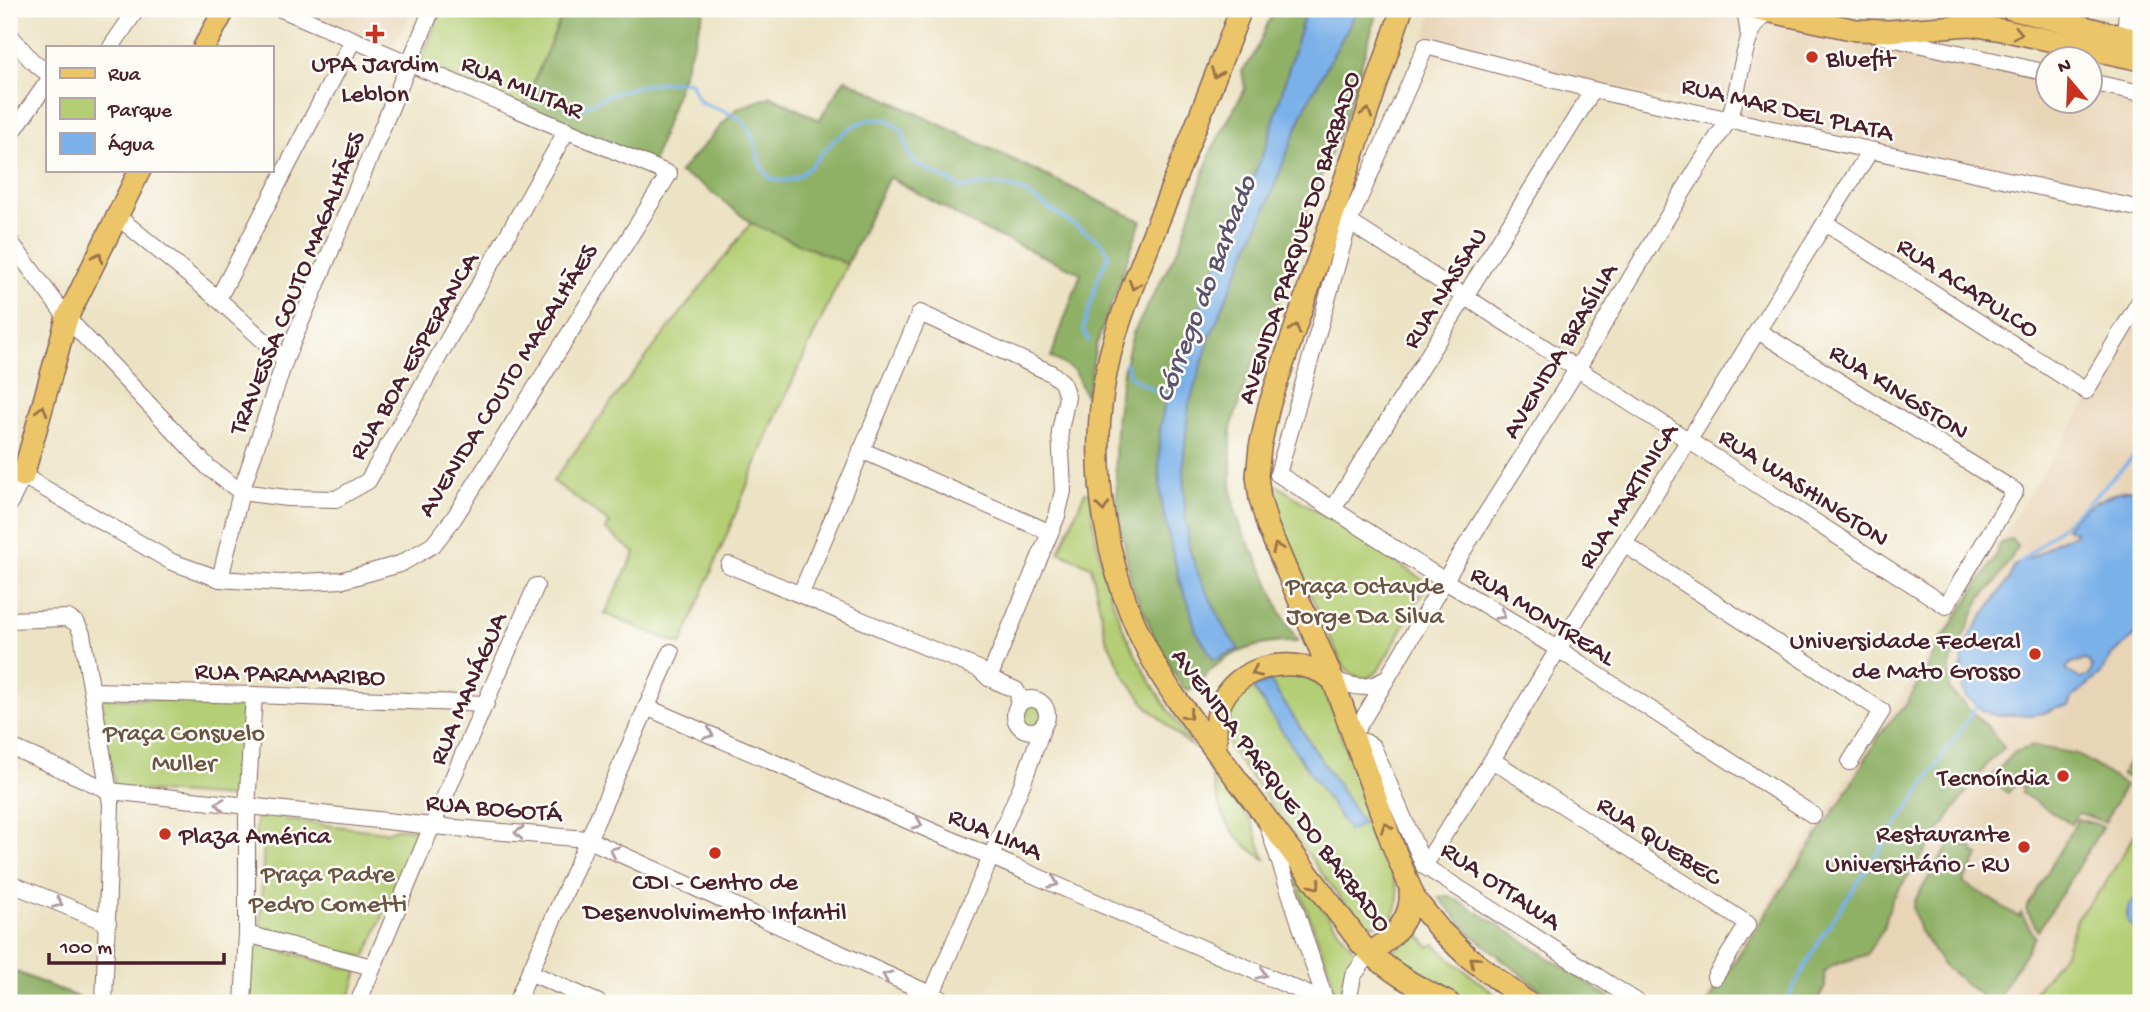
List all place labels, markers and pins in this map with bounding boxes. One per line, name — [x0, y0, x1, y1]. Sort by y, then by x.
marker: UPA Jardim Leblon — [365, 24, 385, 44]
place label: Bluefit — [1825, 46, 1897, 77]
marker: Bluefit — [1804, 49, 1820, 65]
place label: UPA Jardim Leblon — [311, 51, 439, 112]
place label: Universidade Federal de Mato Grosso — [1789, 628, 2021, 689]
marker: Universidade Federal de Mato Grosso — [2027, 646, 2043, 662]
place label: Tecnoíndia — [1936, 765, 2051, 796]
marker: Tecnoíndia — [2055, 768, 2071, 784]
place label: Restaurante Universitário - RU — [1825, 821, 2011, 882]
place label: Plaza América — [178, 823, 332, 854]
marker: Plaza América — [157, 826, 173, 842]
marker: Restaurante Universitário - RU — [2016, 839, 2032, 855]
marker: CDI - Centro de Desenvolvimento Infantil — [707, 845, 723, 861]
place label: CDI - Centro de Desenvolvimento Infantil — [581, 869, 847, 930]

